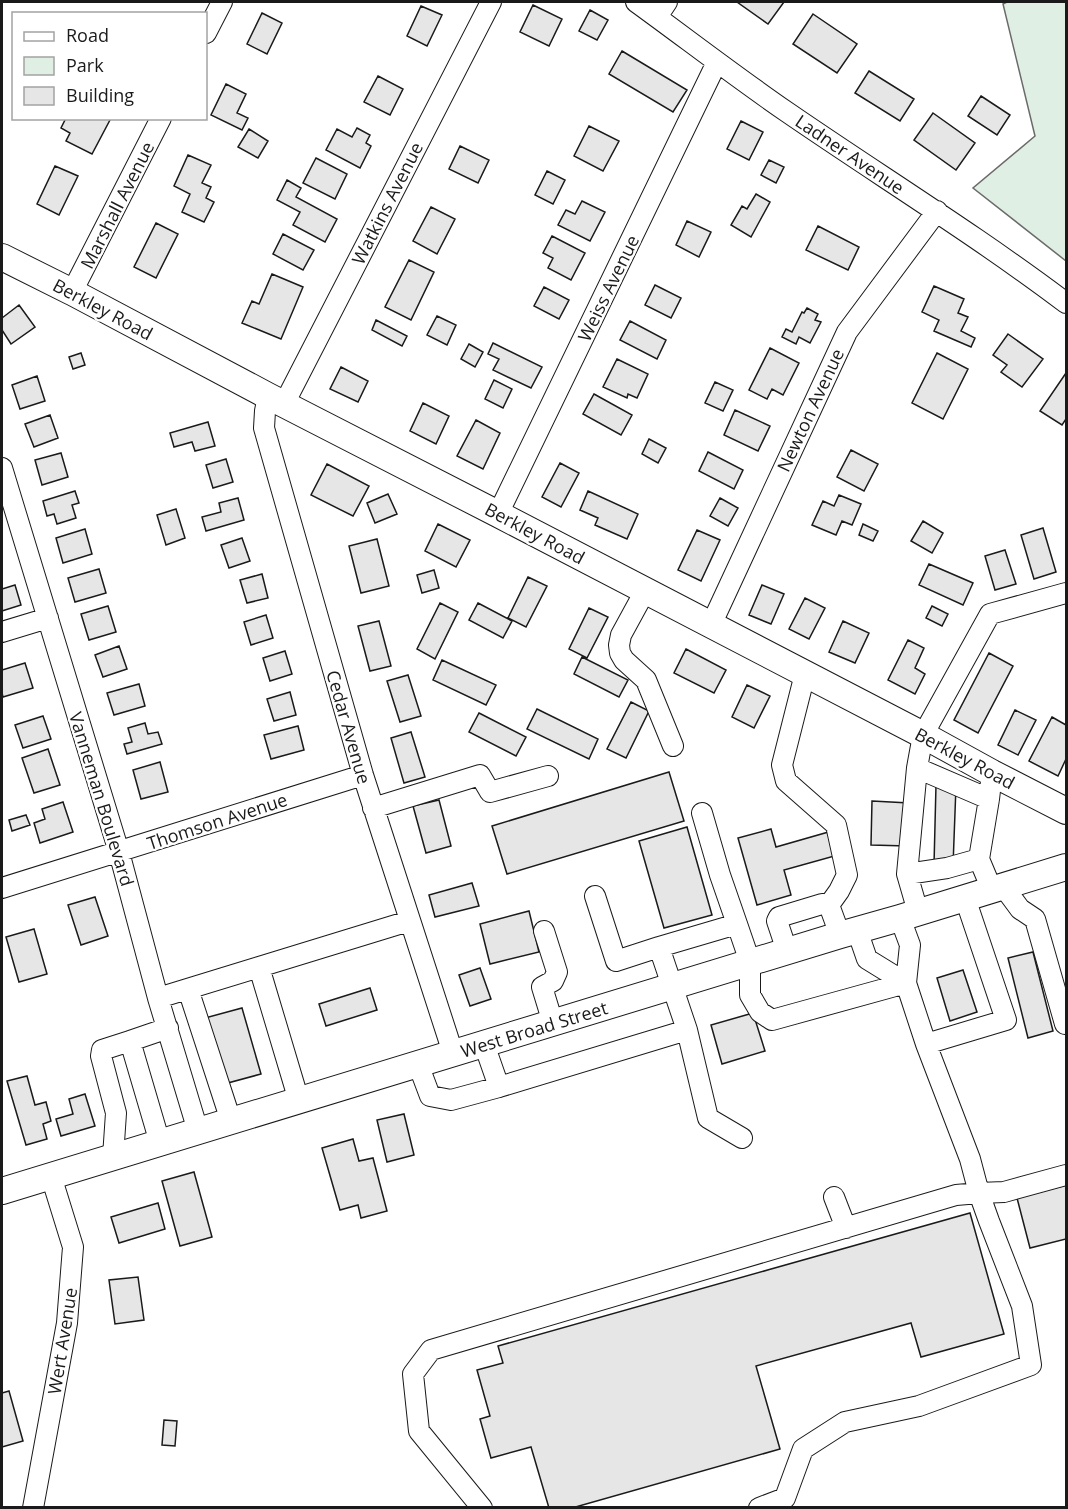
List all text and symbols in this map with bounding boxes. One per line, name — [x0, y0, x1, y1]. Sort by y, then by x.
legend — [12, 12, 207, 120]
text: Road — [66, 23, 109, 47]
text: Park — [66, 53, 104, 77]
text: Building — [66, 83, 134, 107]
street label: Ladner Avenue — [791, 109, 909, 199]
street label: Marshall Avenue — [75, 137, 159, 273]
street label: Watkins Avenue — [346, 138, 428, 268]
street label: Weiss Avenue — [572, 231, 644, 345]
street label: Berkley Road — [49, 273, 157, 345]
street label: Newton Avenue — [771, 345, 849, 475]
street label: Berkley Road — [481, 497, 589, 569]
street label: Cedar Avenue — [321, 667, 377, 787]
street label: Vanneman Boulevard — [64, 709, 140, 889]
street label: Berkley Road — [911, 722, 1019, 794]
street label: Thomson Avenue — [144, 787, 290, 855]
street label: West Broad Street — [458, 995, 610, 1063]
street label: Wert Avenue — [42, 1286, 82, 1396]

